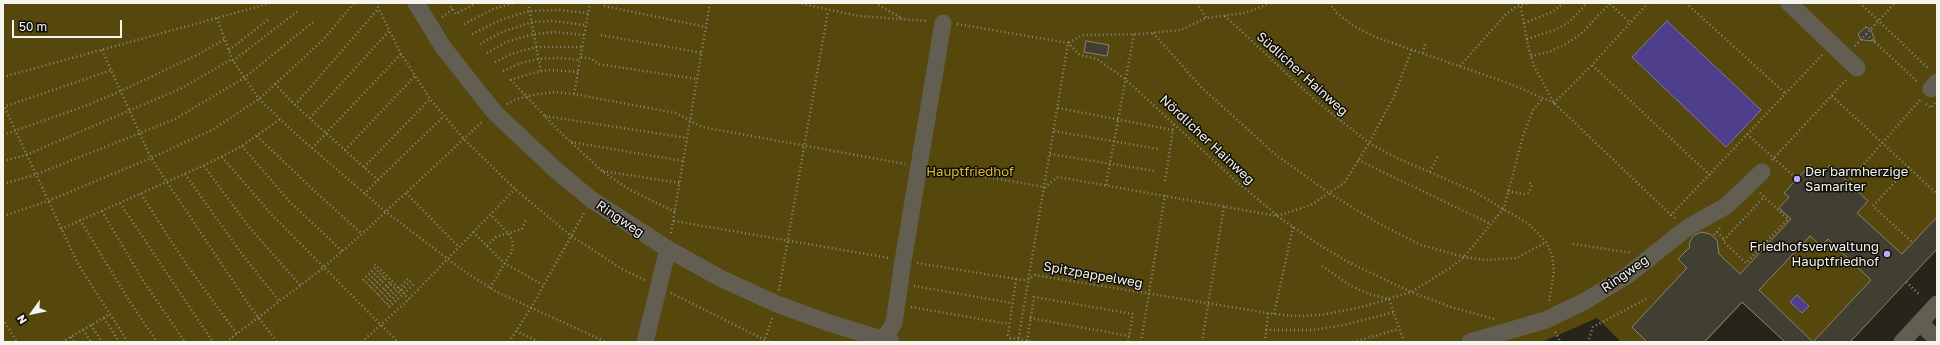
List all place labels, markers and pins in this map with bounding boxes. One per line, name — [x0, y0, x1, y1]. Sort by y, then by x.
place label: Der barmherzige Samariter — [1805, 164, 1908, 195]
marker: Der barmherzige Samariter — [1792, 174, 1802, 184]
place label: Friedhofsverwaltung Hauptfriedhof — [1749, 239, 1879, 270]
marker: Friedhofsverwaltung Hauptfriedhof — [1882, 249, 1892, 259]

